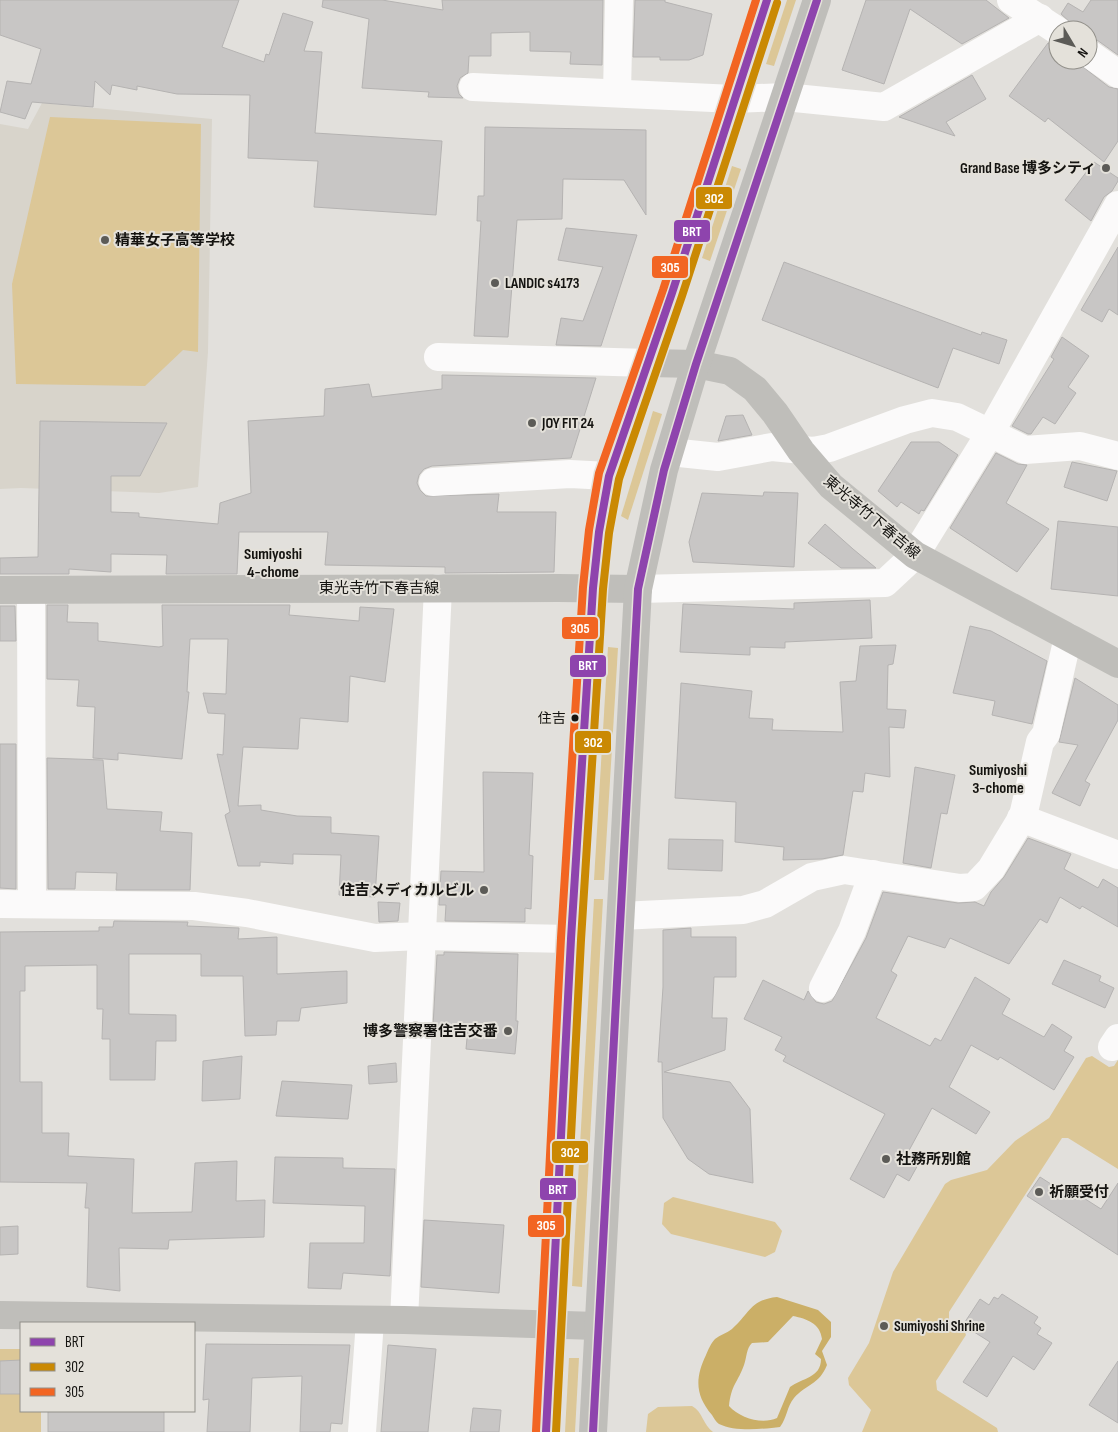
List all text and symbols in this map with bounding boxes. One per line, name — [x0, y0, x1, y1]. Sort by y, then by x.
north arrow — [1048, 20, 1098, 70]
text: N — [1074, 45, 1092, 61]
place label: Grand Base 博多シティ — [960, 159, 1096, 178]
marker: Grand Base 博多シティ — [1100, 162, 1112, 174]
line badge: 302 — [695, 186, 733, 210]
text: 302 — [704, 190, 724, 207]
line badge: BRT — [673, 219, 711, 243]
text: BRT — [682, 223, 702, 240]
place label: 精華女子高等学校 — [115, 231, 235, 250]
marker: 精華女子高等学校 — [99, 234, 111, 246]
line badge: 305 — [651, 255, 689, 279]
text: 305 — [660, 259, 680, 276]
place label: LANDIC s4173 — [505, 274, 580, 293]
marker: LANDIC s4173 — [489, 277, 501, 289]
place label: JOY FIT 24 — [541, 414, 594, 433]
marker: JOY FIT 24 — [526, 417, 538, 429]
street label: 東光寺竹下春吉線 — [820, 472, 924, 563]
district label: Sumiyoshi 4-chome — [244, 545, 302, 582]
street label: 東光寺竹下春吉線 — [319, 579, 439, 598]
line badge: 305 — [561, 616, 599, 640]
text: 305 — [570, 620, 590, 637]
line badge: BRT — [569, 654, 607, 678]
text: BRT — [578, 657, 598, 674]
place label: 住吉 — [538, 710, 566, 727]
marker: 住吉 — [570, 713, 580, 723]
line badge: 302 — [574, 730, 612, 754]
text: 302 — [583, 734, 603, 751]
district label: Sumiyoshi 3-chome — [969, 761, 1027, 798]
place label: 住吉メディカルビル — [340, 881, 474, 900]
marker: 住吉メディカルビル — [478, 884, 490, 896]
place label: 博多警察署住吉交番 — [363, 1022, 498, 1041]
marker: 博多警察署住吉交番 — [502, 1025, 514, 1037]
line badge: 302 — [551, 1140, 589, 1164]
text: 302 — [560, 1144, 580, 1161]
place label: 社務所別館 — [896, 1150, 971, 1169]
marker: 社務所別館 — [880, 1153, 892, 1165]
line badge: BRT — [539, 1177, 577, 1201]
text: BRT — [548, 1181, 568, 1198]
place label: 祈願受付 — [1049, 1183, 1109, 1202]
marker: 祈願受付 — [1033, 1186, 1045, 1198]
line badge: 305 — [527, 1214, 565, 1238]
text: 305 — [536, 1217, 556, 1234]
place label: Sumiyoshi Shrine — [894, 1317, 985, 1336]
marker: Sumiyoshi Shrine — [878, 1320, 890, 1332]
legend — [20, 1322, 195, 1412]
text: BRT — [65, 1333, 85, 1352]
text: 302 — [65, 1358, 84, 1377]
text: 305 — [65, 1383, 84, 1402]

